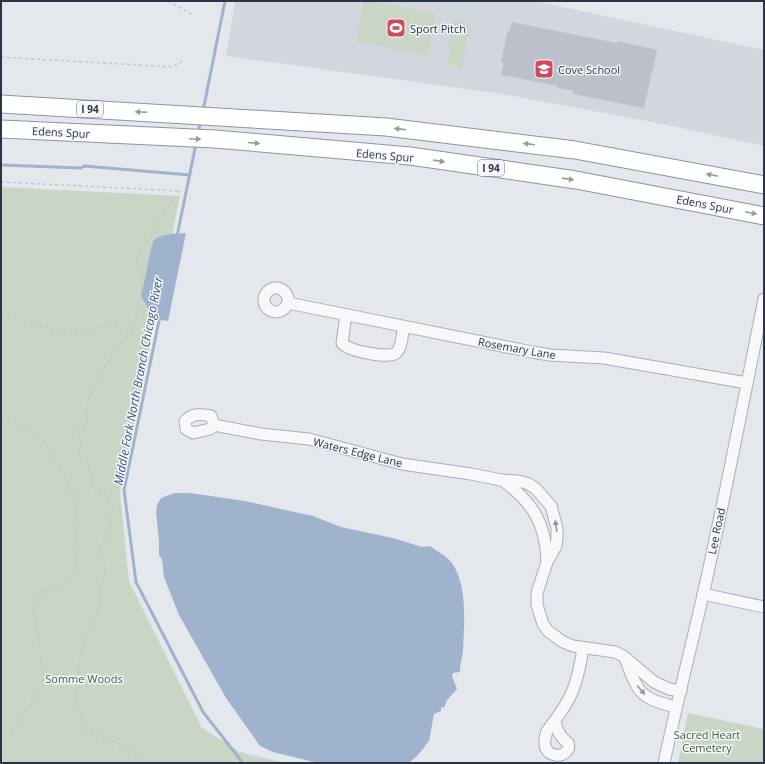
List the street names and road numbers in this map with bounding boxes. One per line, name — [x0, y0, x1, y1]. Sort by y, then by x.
road number: I 94 — [77, 101, 103, 117]
street label: Edens Spur — [32, 123, 91, 141]
street label: Edens Spur — [356, 145, 415, 165]
road number: I 94 — [478, 160, 504, 176]
street label: Edens Spur — [675, 191, 735, 217]
street label: Rosemary Lane — [477, 334, 557, 362]
street label: Waters Edge Lane — [312, 434, 404, 470]
street label: Lee Road — [704, 506, 728, 556]

